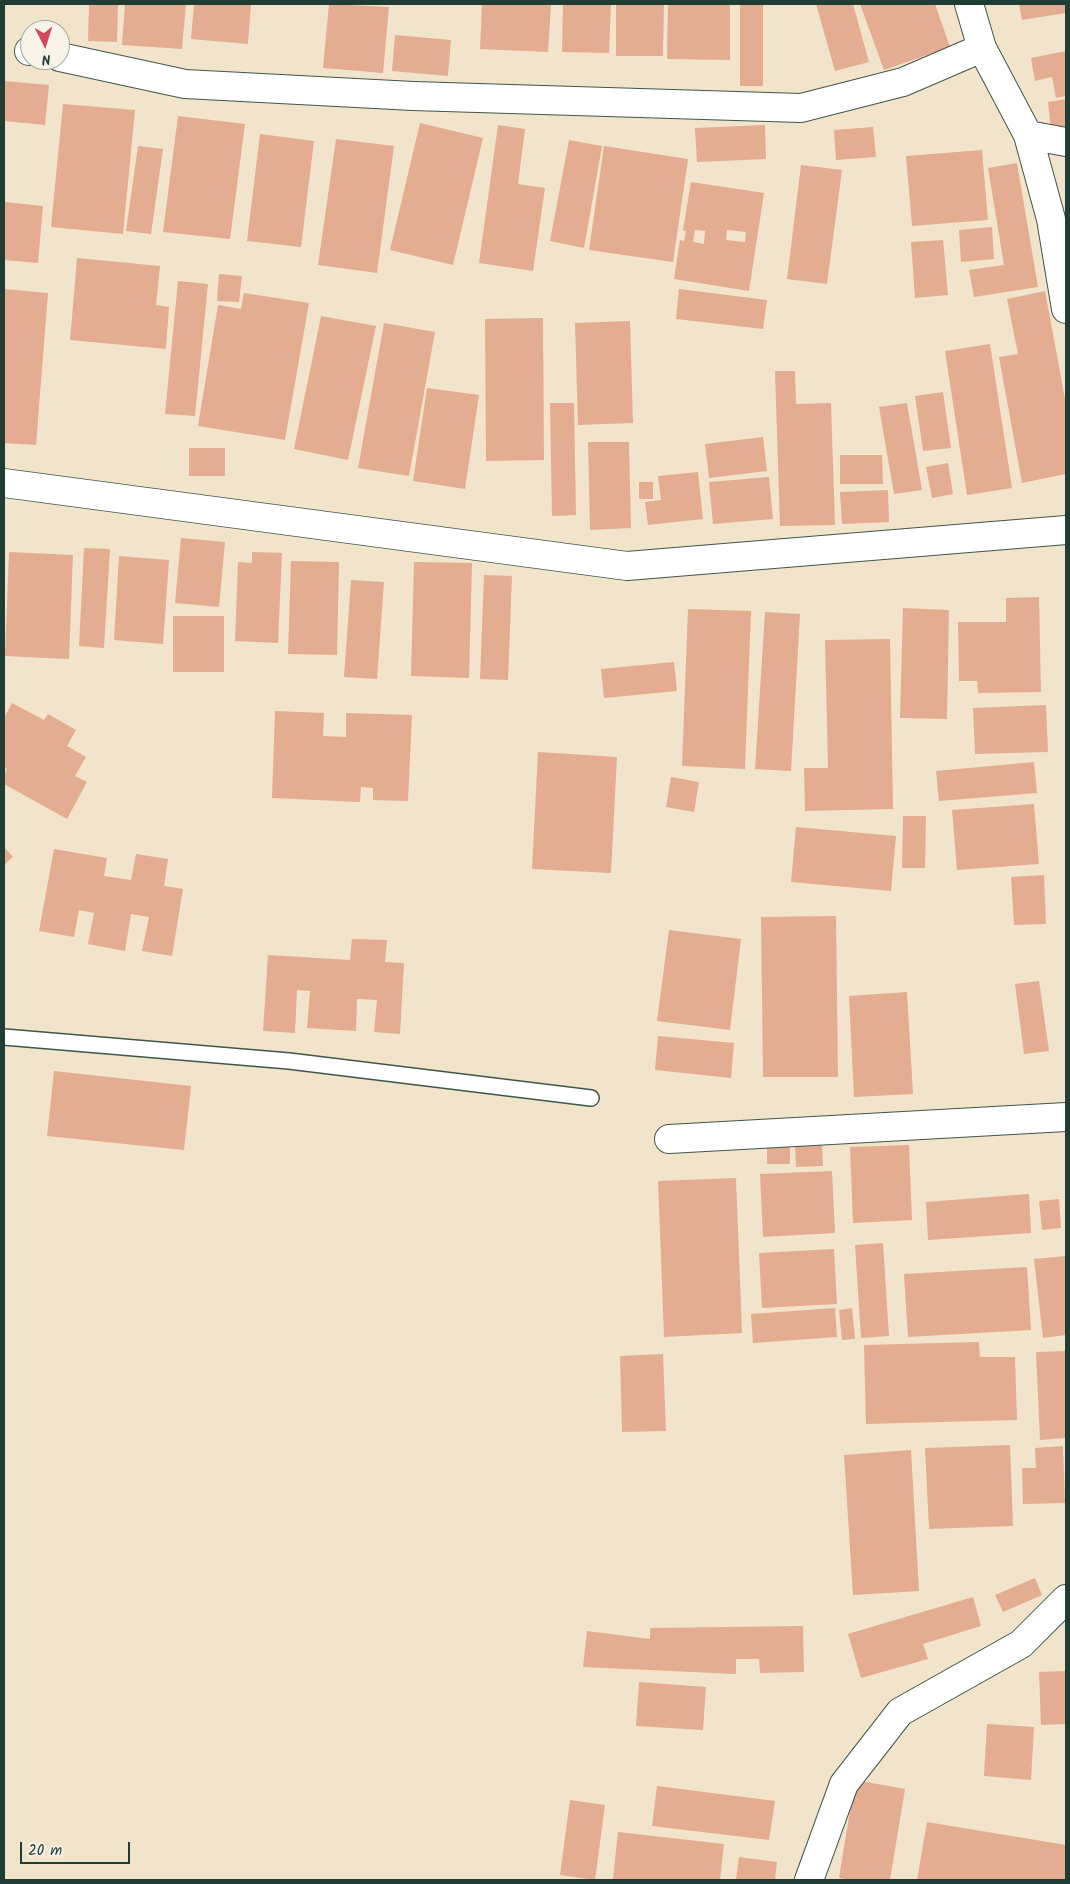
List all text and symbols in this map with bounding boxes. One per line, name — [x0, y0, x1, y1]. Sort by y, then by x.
north arrow — [20, 20, 70, 70]
text: N — [41, 48, 52, 70]
scale bar — [22, 1832, 132, 1864]
text: 20 m — [28, 1839, 62, 1863]

